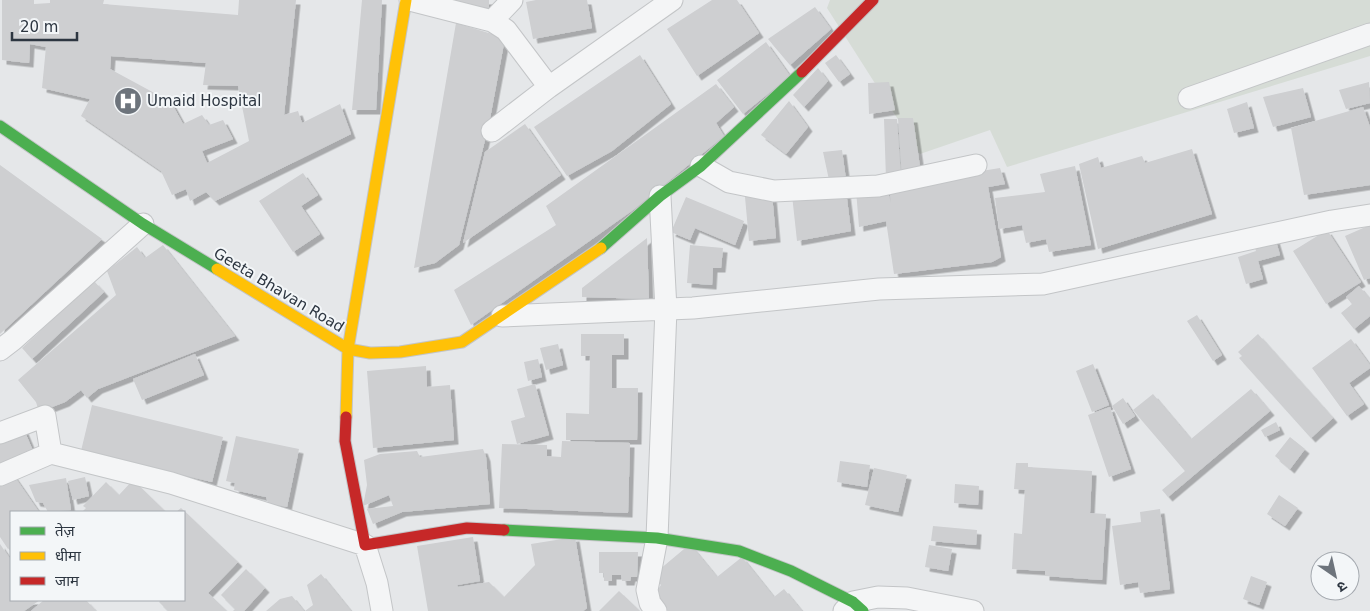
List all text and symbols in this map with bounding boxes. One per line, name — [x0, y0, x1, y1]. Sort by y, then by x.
scale bar — [12, 10, 78, 42]
text: 20 m — [20, 18, 58, 36]
hospital icon: Umaid Hospital — [113, 86, 143, 116]
place label: Umaid Hospital — [147, 92, 261, 110]
street label: Geeta Bhavan Road — [211, 244, 347, 336]
legend — [10, 511, 185, 601]
text: तेज़ — [55, 522, 76, 540]
text: धीमा — [55, 547, 82, 565]
north arrow — [1310, 551, 1360, 601]
text: जाम — [55, 572, 80, 590]
text: उ — [1334, 578, 1350, 596]

